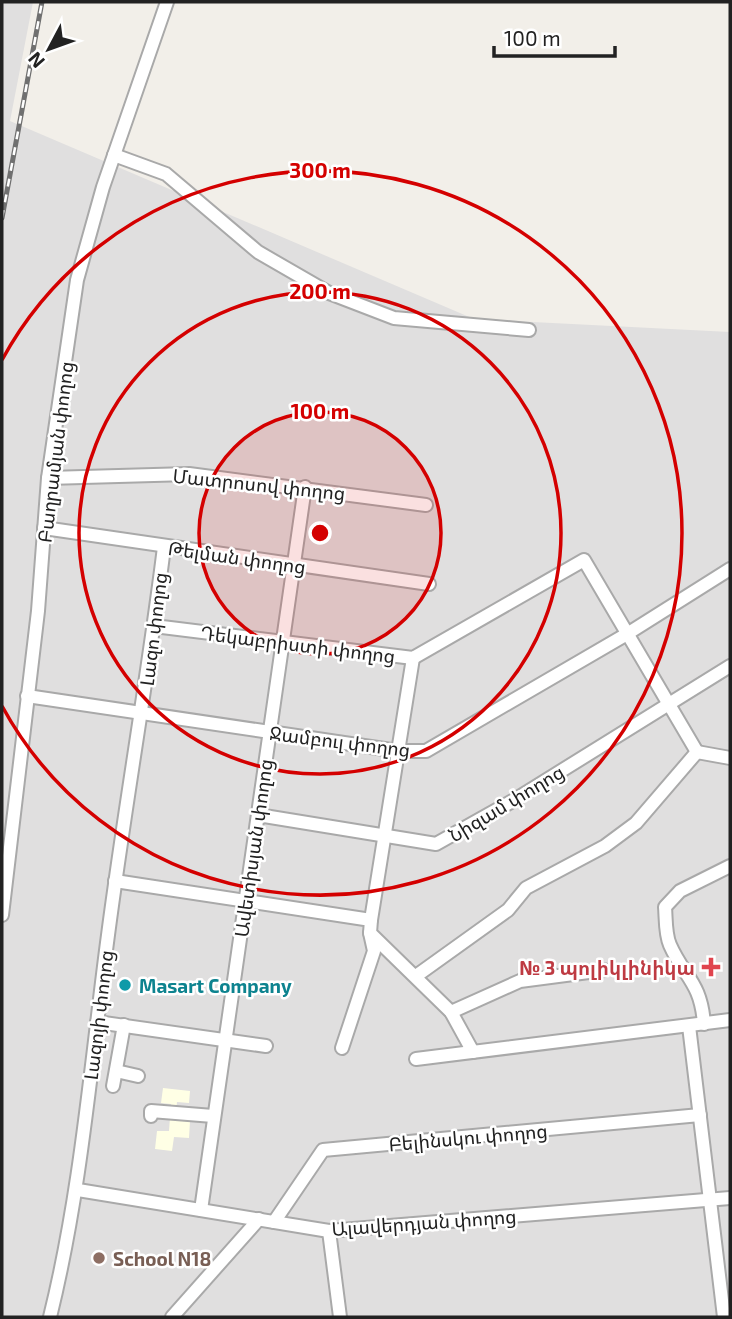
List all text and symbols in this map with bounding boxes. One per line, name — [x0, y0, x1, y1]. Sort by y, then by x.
north arrow — [14, 14, 84, 84]
scale bar — [494, 14, 615, 58]
text: 100 m — [504, 25, 561, 50]
text: N — [23, 48, 49, 73]
text: 300 m — [289, 157, 351, 182]
text: 200 m — [289, 278, 351, 303]
street label: Բաղրամյան փողոց — [32, 360, 79, 544]
text: 100 m — [291, 398, 349, 423]
street label: Մատրոսով փողոց — [171, 463, 346, 506]
centre of rings — [308, 521, 332, 545]
street label: Թելման փողոց — [166, 536, 307, 579]
street label: Լազո փողոց — [135, 571, 172, 687]
street label: Դեկաբրիստի փողոց — [199, 621, 397, 668]
street label: Ջամբուլ փողոց — [268, 721, 412, 762]
street label: Ավետիսյան փողոց — [229, 757, 278, 939]
street label: Նիզամ փողոց — [444, 760, 568, 847]
street label: Լազոյի փողոց — [79, 949, 118, 1081]
place label: № 3 պոլիկլինիկա — [519, 956, 695, 980]
marker: № 3 պոլիկլինիկա — [701, 957, 721, 977]
place label: Masart Company — [139, 974, 292, 998]
marker: Masart Company — [117, 977, 133, 993]
street label: Բելինսկու փողոց — [388, 1119, 549, 1156]
street label: Ալավերդյան փողոց — [331, 1204, 517, 1241]
place label: School N18 — [113, 1247, 211, 1270]
marker: School N18 — [91, 1250, 107, 1266]

